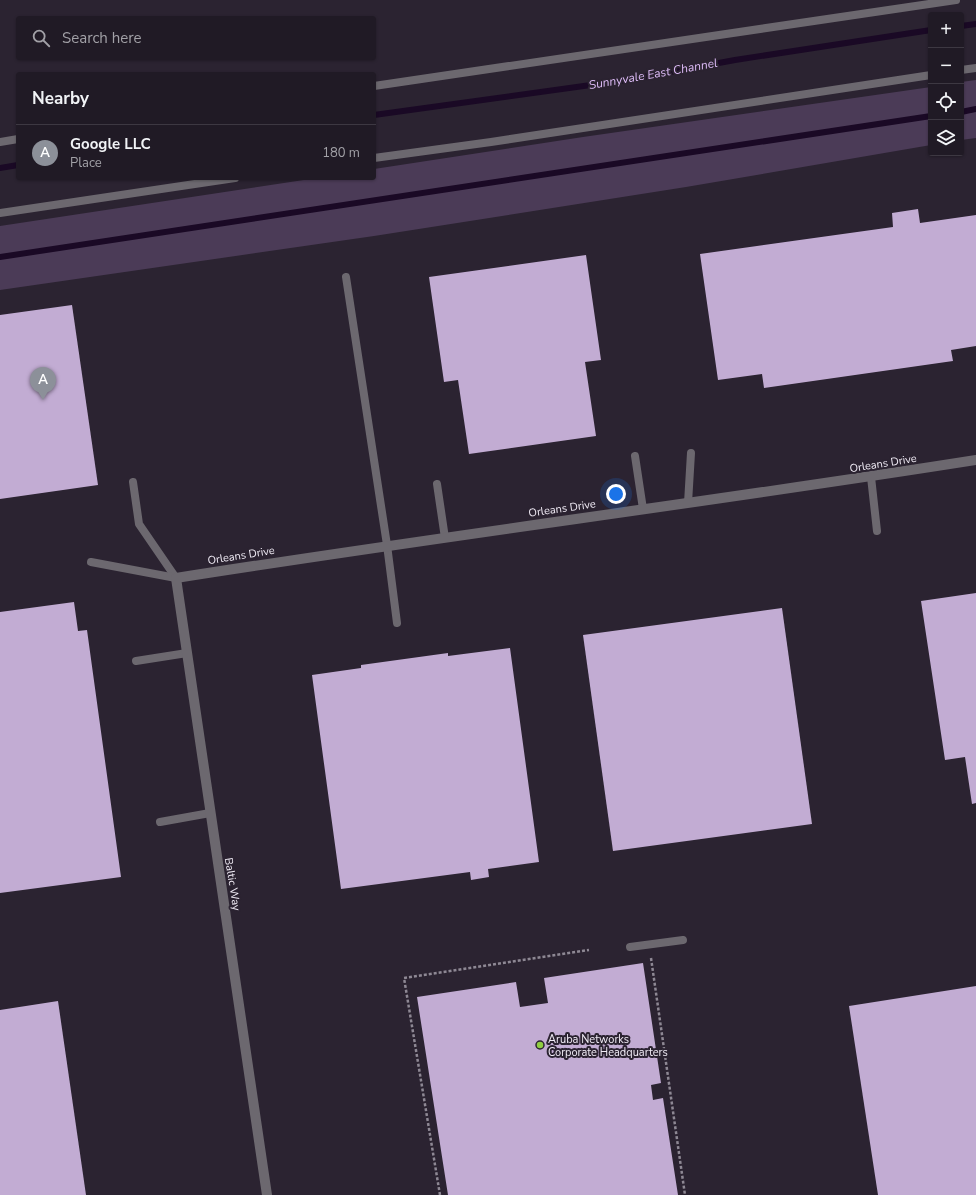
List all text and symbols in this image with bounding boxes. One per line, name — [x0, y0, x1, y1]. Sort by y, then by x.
map controls — [928, 12, 964, 156]
button: + — [928, 12, 964, 48]
search box — [16, 16, 376, 60]
icon: search — [30, 27, 52, 49]
text: Search here — [62, 28, 142, 48]
button: − — [928, 48, 964, 84]
water label: Sunnyvale East Channel — [587, 55, 719, 93]
button: locate — [928, 84, 964, 120]
text: Nearby — [32, 87, 89, 110]
button: layers — [928, 120, 964, 156]
text: Google LLC — [70, 134, 151, 154]
text: A — [40, 144, 50, 162]
text: 180 m — [322, 144, 360, 162]
text: Place — [70, 154, 102, 172]
pin: A — [30, 367, 56, 400]
street label: Orleans Drive — [848, 451, 918, 476]
your location — [606, 484, 626, 504]
street label: Orleans Drive — [527, 496, 597, 521]
street label: Orleans Drive — [206, 543, 276, 568]
street label: Baltic Way — [221, 856, 244, 912]
place label: Aruba Networks Corporate Headquarters — [548, 1032, 668, 1060]
marker: Aruba Networks Corporate Headquarters — [535, 1040, 545, 1050]

